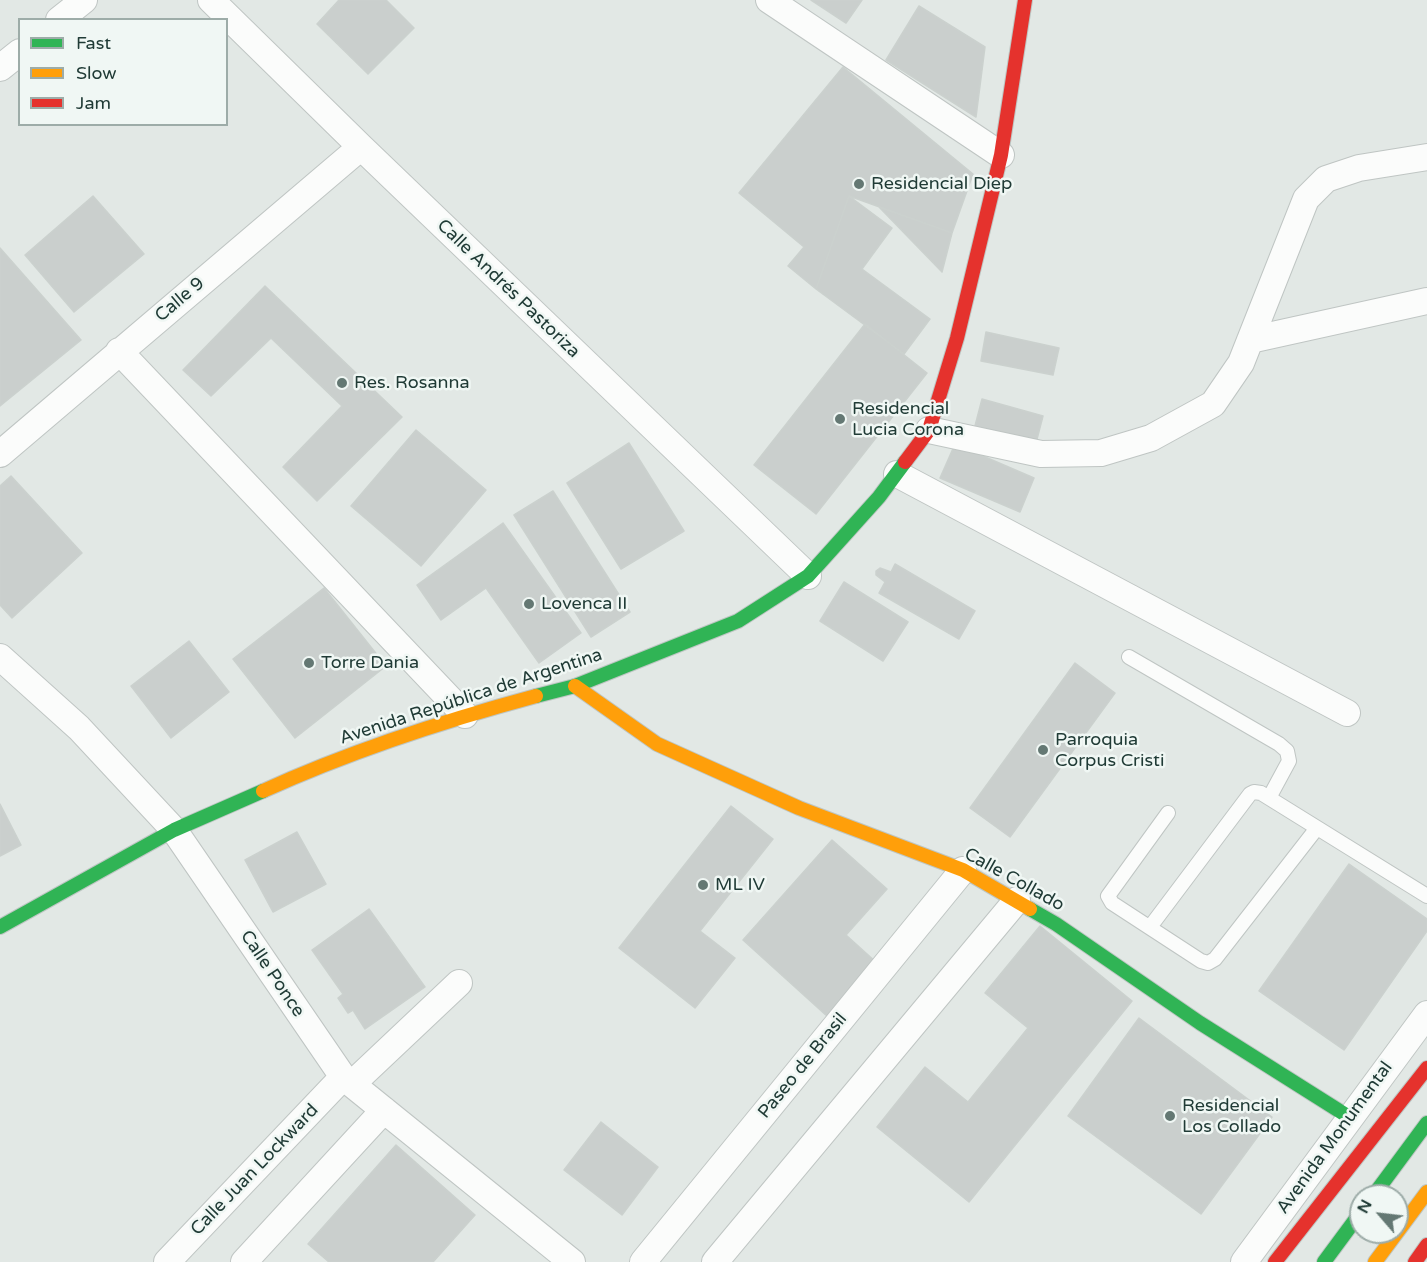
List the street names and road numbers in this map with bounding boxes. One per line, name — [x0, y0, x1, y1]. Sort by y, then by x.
street label: Calle Andrés Pastoriza — [432, 215, 584, 363]
street label: Calle 9 — [151, 273, 209, 327]
street label: Avenida República de Argentina — [337, 644, 605, 750]
street label: Calle Collado — [960, 844, 1068, 916]
street label: Calle Ponce — [235, 927, 309, 1021]
street label: Paseo de Brasil — [754, 1009, 852, 1123]
street label: Avenida Monumental — [1273, 1058, 1397, 1218]
street label: Calle Juan Lockward — [187, 1100, 323, 1240]

